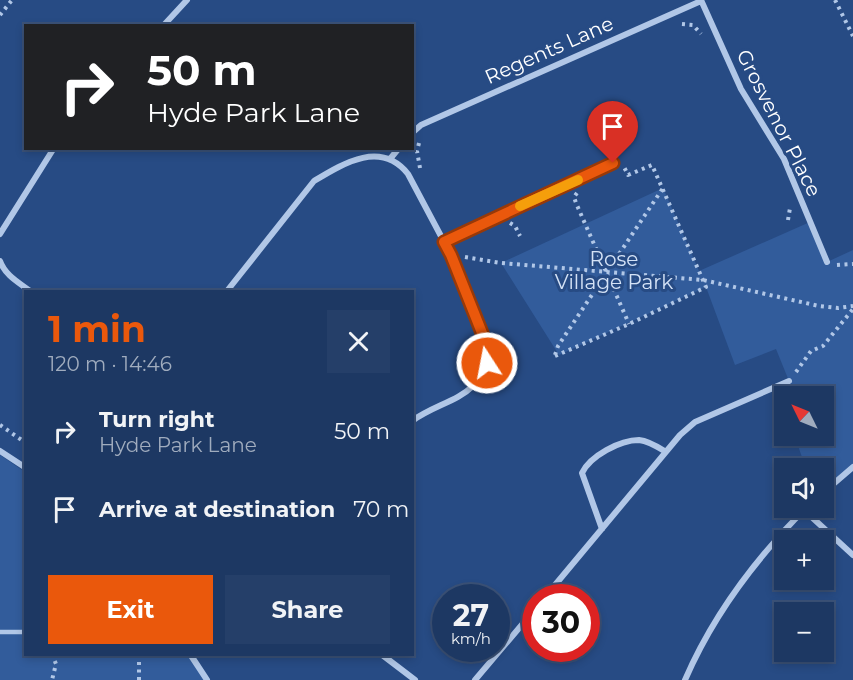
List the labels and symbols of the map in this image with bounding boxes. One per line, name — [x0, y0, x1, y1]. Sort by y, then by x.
street label: Regents Lane — [481, 11, 617, 89]
street label: Grosvenor Place — [732, 45, 826, 201]
pin — [587, 101, 638, 163]
park label: Rose Village Park — [555, 247, 673, 294]
position arrow — [455, 331, 519, 395]
north arrow — [774, 386, 834, 446]
speed limit sign: 30 — [522, 584, 600, 662]

